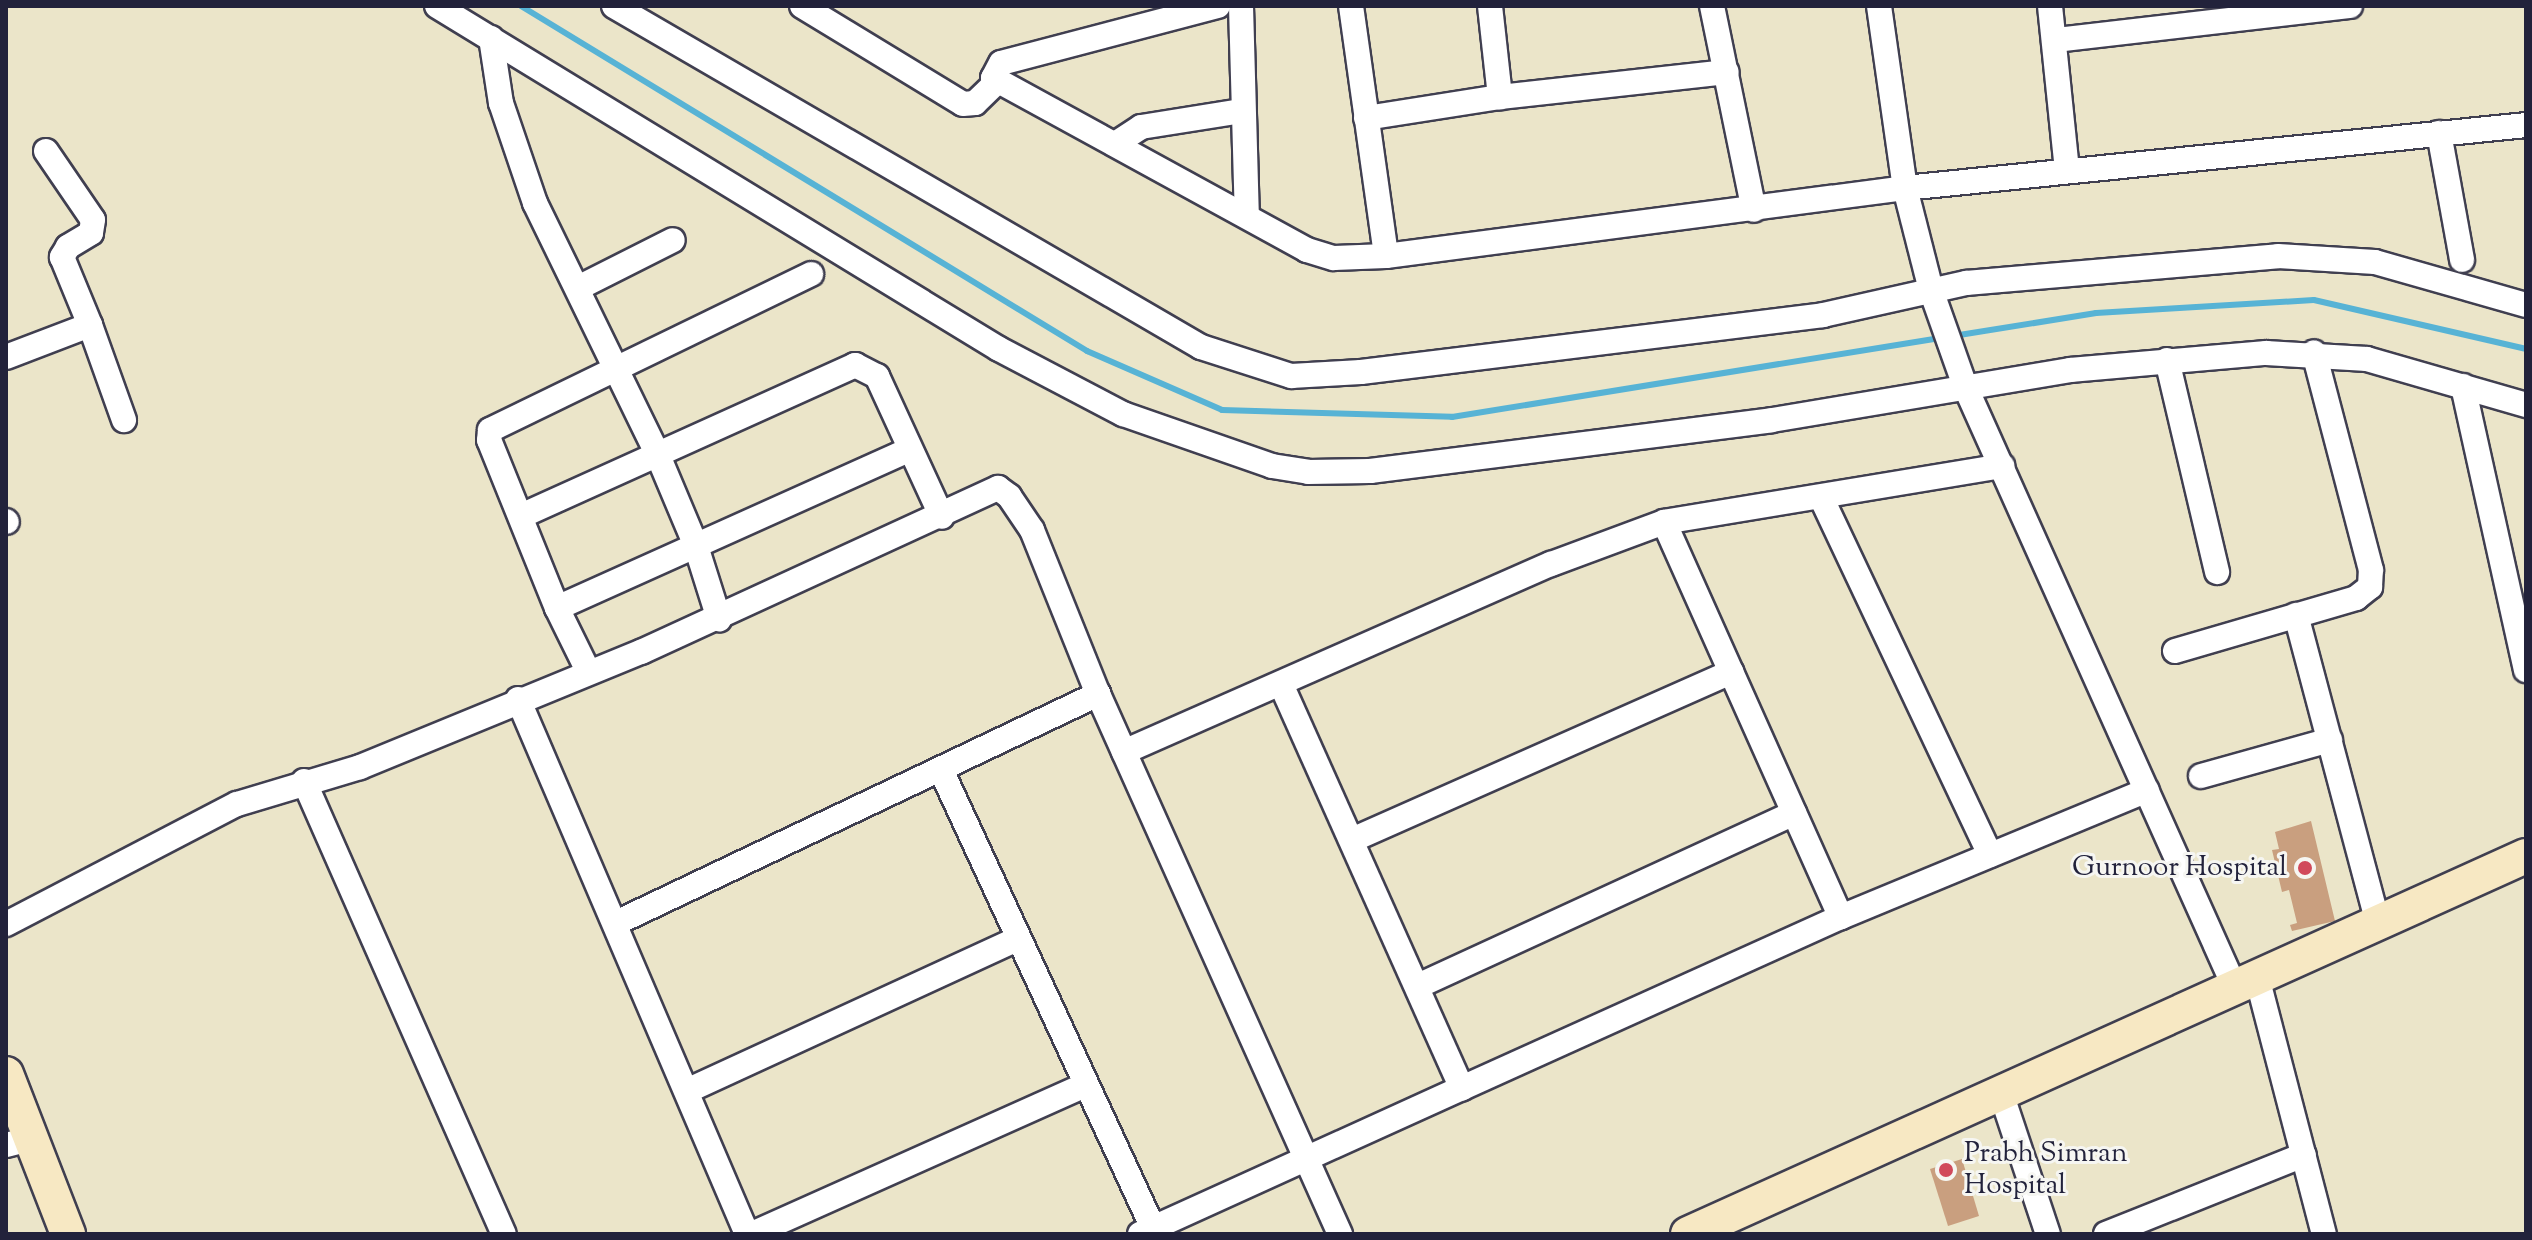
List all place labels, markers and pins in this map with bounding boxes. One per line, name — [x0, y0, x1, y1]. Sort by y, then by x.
place label: Gurnoor Hospital — [2072, 851, 2287, 885]
marker: Gurnoor Hospital — [2294, 857, 2316, 879]
place label: Prabh Simran Hospital — [1964, 1137, 2128, 1203]
marker: Prabh Simran Hospital — [1935, 1159, 1957, 1181]

